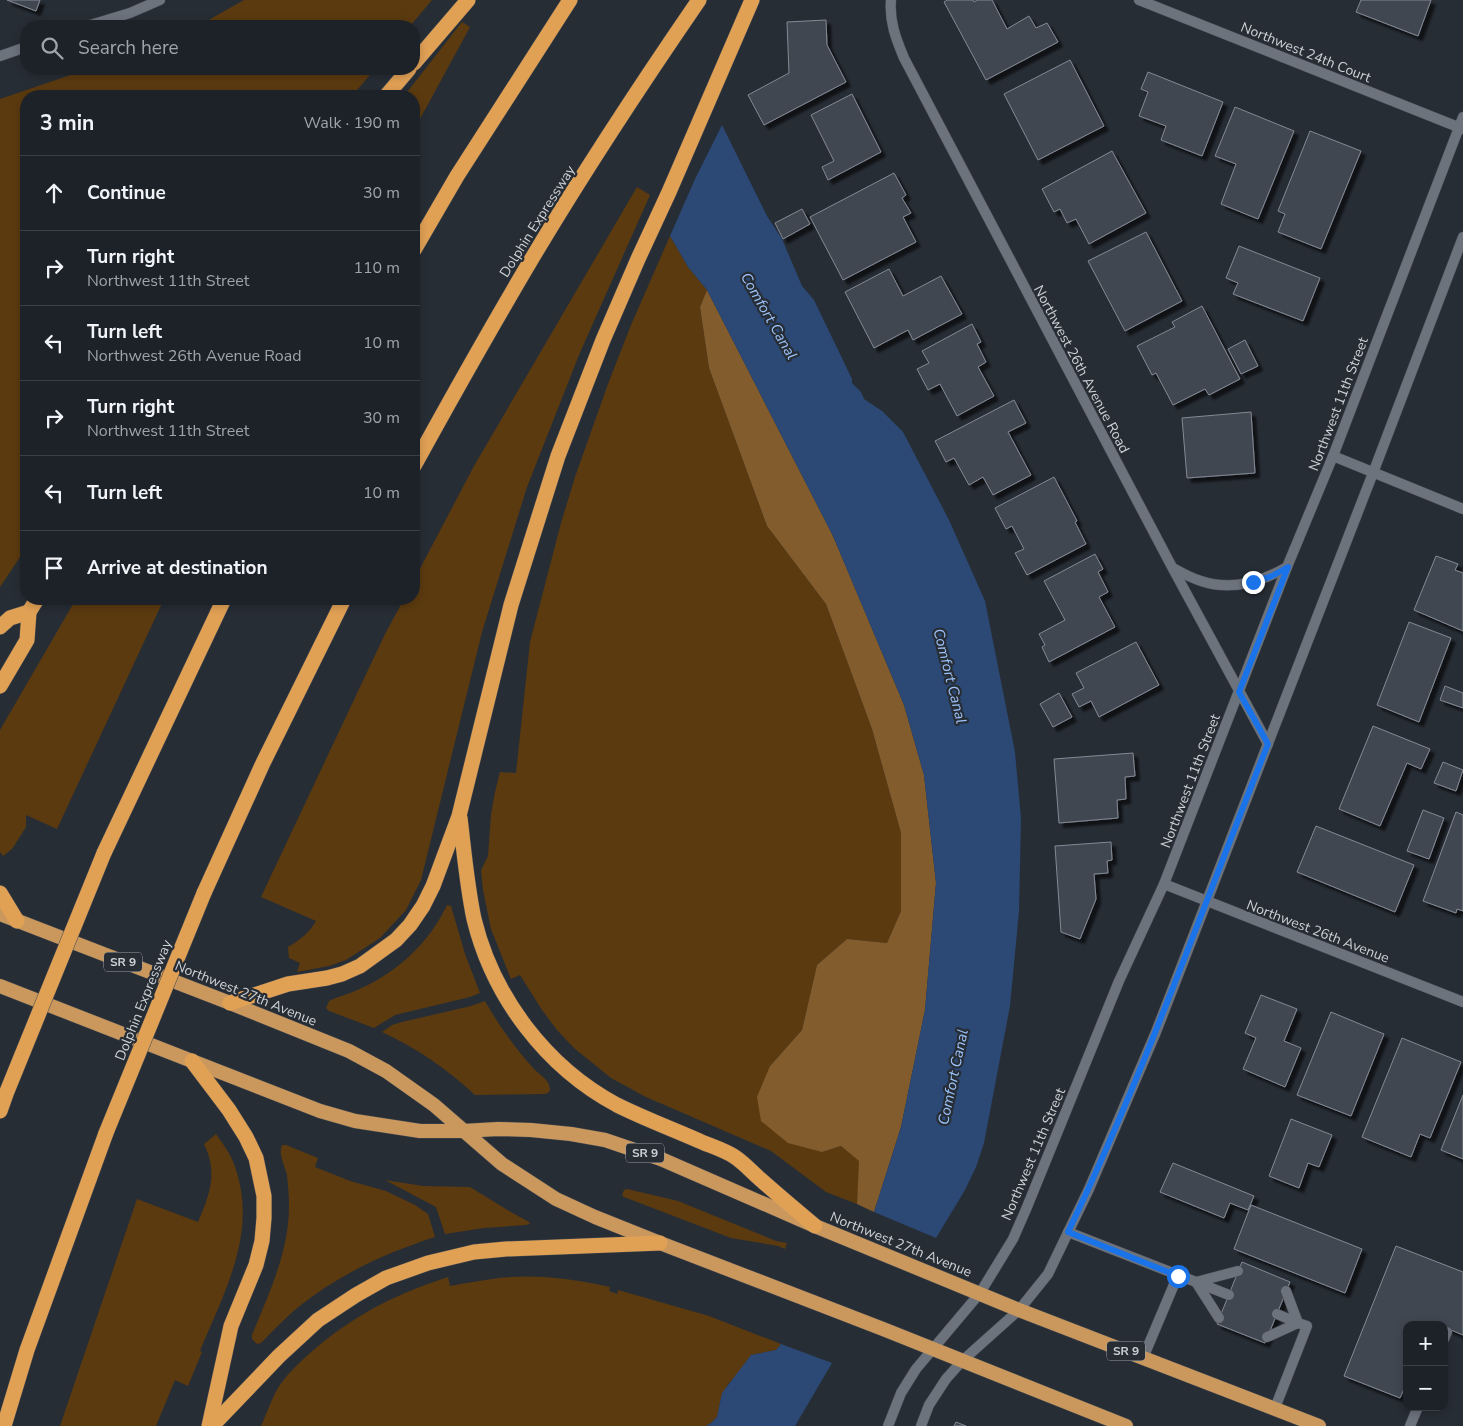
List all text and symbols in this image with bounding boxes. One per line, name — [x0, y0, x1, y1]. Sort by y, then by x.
street label: Northwest 24th Court — [1238, 18, 1374, 87]
search box — [20, 20, 420, 75]
icon: search — [38, 34, 66, 62]
text: Search here — [78, 35, 179, 61]
text: 3 min — [40, 109, 94, 137]
text: Walk · 190 m — [304, 112, 400, 134]
street label: Dolphin Expressway — [495, 161, 580, 281]
icon: ahead — [40, 179, 68, 207]
text: Continue — [87, 180, 166, 206]
text: 30 m — [363, 182, 400, 204]
text: Turn right — [87, 244, 174, 270]
icon: right — [40, 254, 68, 282]
text: 110 m — [353, 257, 400, 279]
water label: Comfort Canal — [736, 269, 802, 363]
text: Northwest 11th Street — [87, 270, 249, 292]
street label: Northwest 26th Avenue Road — [1029, 282, 1134, 457]
text: Turn left — [87, 319, 162, 345]
icon: left — [40, 329, 68, 357]
text: 10 m — [363, 332, 400, 354]
street label: Northwest 11th Street — [1304, 334, 1373, 474]
text: Northwest 26th Avenue Road — [87, 345, 301, 367]
text: Turn right — [87, 394, 174, 420]
icon: right — [40, 404, 68, 432]
text: 30 m — [363, 407, 400, 429]
text: Northwest 11th Street — [87, 420, 249, 442]
icon: left — [40, 479, 68, 507]
text: Turn left — [87, 480, 162, 506]
text: 10 m — [363, 482, 400, 504]
icon: arrive — [40, 554, 68, 582]
text: Arrive at destination — [87, 555, 268, 581]
route end — [1242, 571, 1265, 594]
water label: Comfort Canal — [929, 626, 971, 726]
street label: Northwest 11th Street — [1156, 711, 1225, 851]
street label: Northwest 26th Avenue — [1244, 895, 1392, 967]
street label: Dolphin Expressway — [111, 936, 177, 1063]
road number: SR 9 — [104, 952, 142, 972]
street label: Northwest 27th Avenue — [172, 956, 320, 1031]
water label: Comfort Canal — [933, 1027, 973, 1127]
street label: Northwest 11th Street — [997, 1085, 1070, 1223]
road number: SR 9 — [626, 1144, 664, 1162]
street label: Northwest 27th Avenue — [827, 1207, 975, 1282]
route start — [1167, 1265, 1190, 1288]
map controls — [1403, 1321, 1448, 1411]
button: + — [1403, 1321, 1448, 1366]
road number: SR 9 — [1107, 1342, 1145, 1360]
button: − — [1403, 1366, 1448, 1411]

